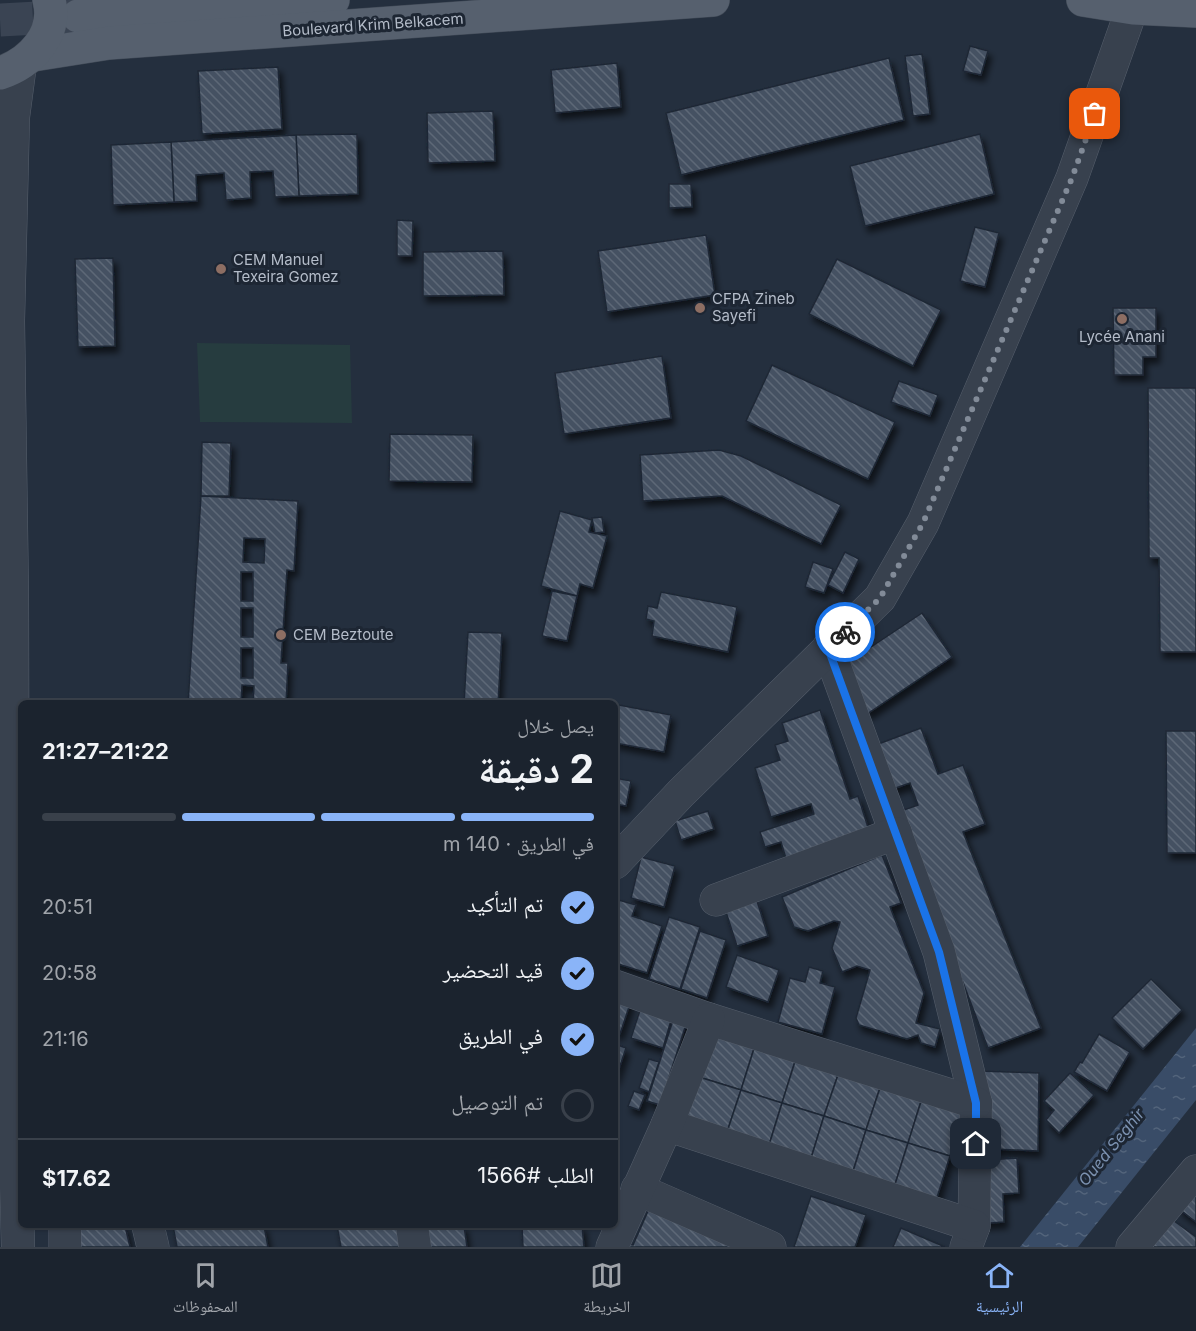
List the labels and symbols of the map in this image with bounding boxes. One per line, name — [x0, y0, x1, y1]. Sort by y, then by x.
street label: Boulevard Krim Belkacem — [282, 9, 464, 40]
pin — [1069, 88, 1120, 139]
place label: CEM Manuel Texeira Gomez — [233, 250, 339, 286]
marker: CEM Manuel Texeira Gomez — [214, 262, 228, 276]
place label: CFPA Zineb Sayefi — [712, 289, 795, 325]
marker: CFPA Zineb Sayefi — [693, 301, 707, 315]
marker: Lycée Anani — [1115, 312, 1129, 326]
place label: Lycée Anani — [1079, 327, 1165, 346]
courier — [815, 602, 875, 662]
place label: CEM Beztoute — [293, 625, 394, 644]
marker: CEM Beztoute — [274, 628, 288, 642]
water label: Oued Seghir — [1074, 1103, 1149, 1190]
pin — [950, 1118, 1001, 1169]

